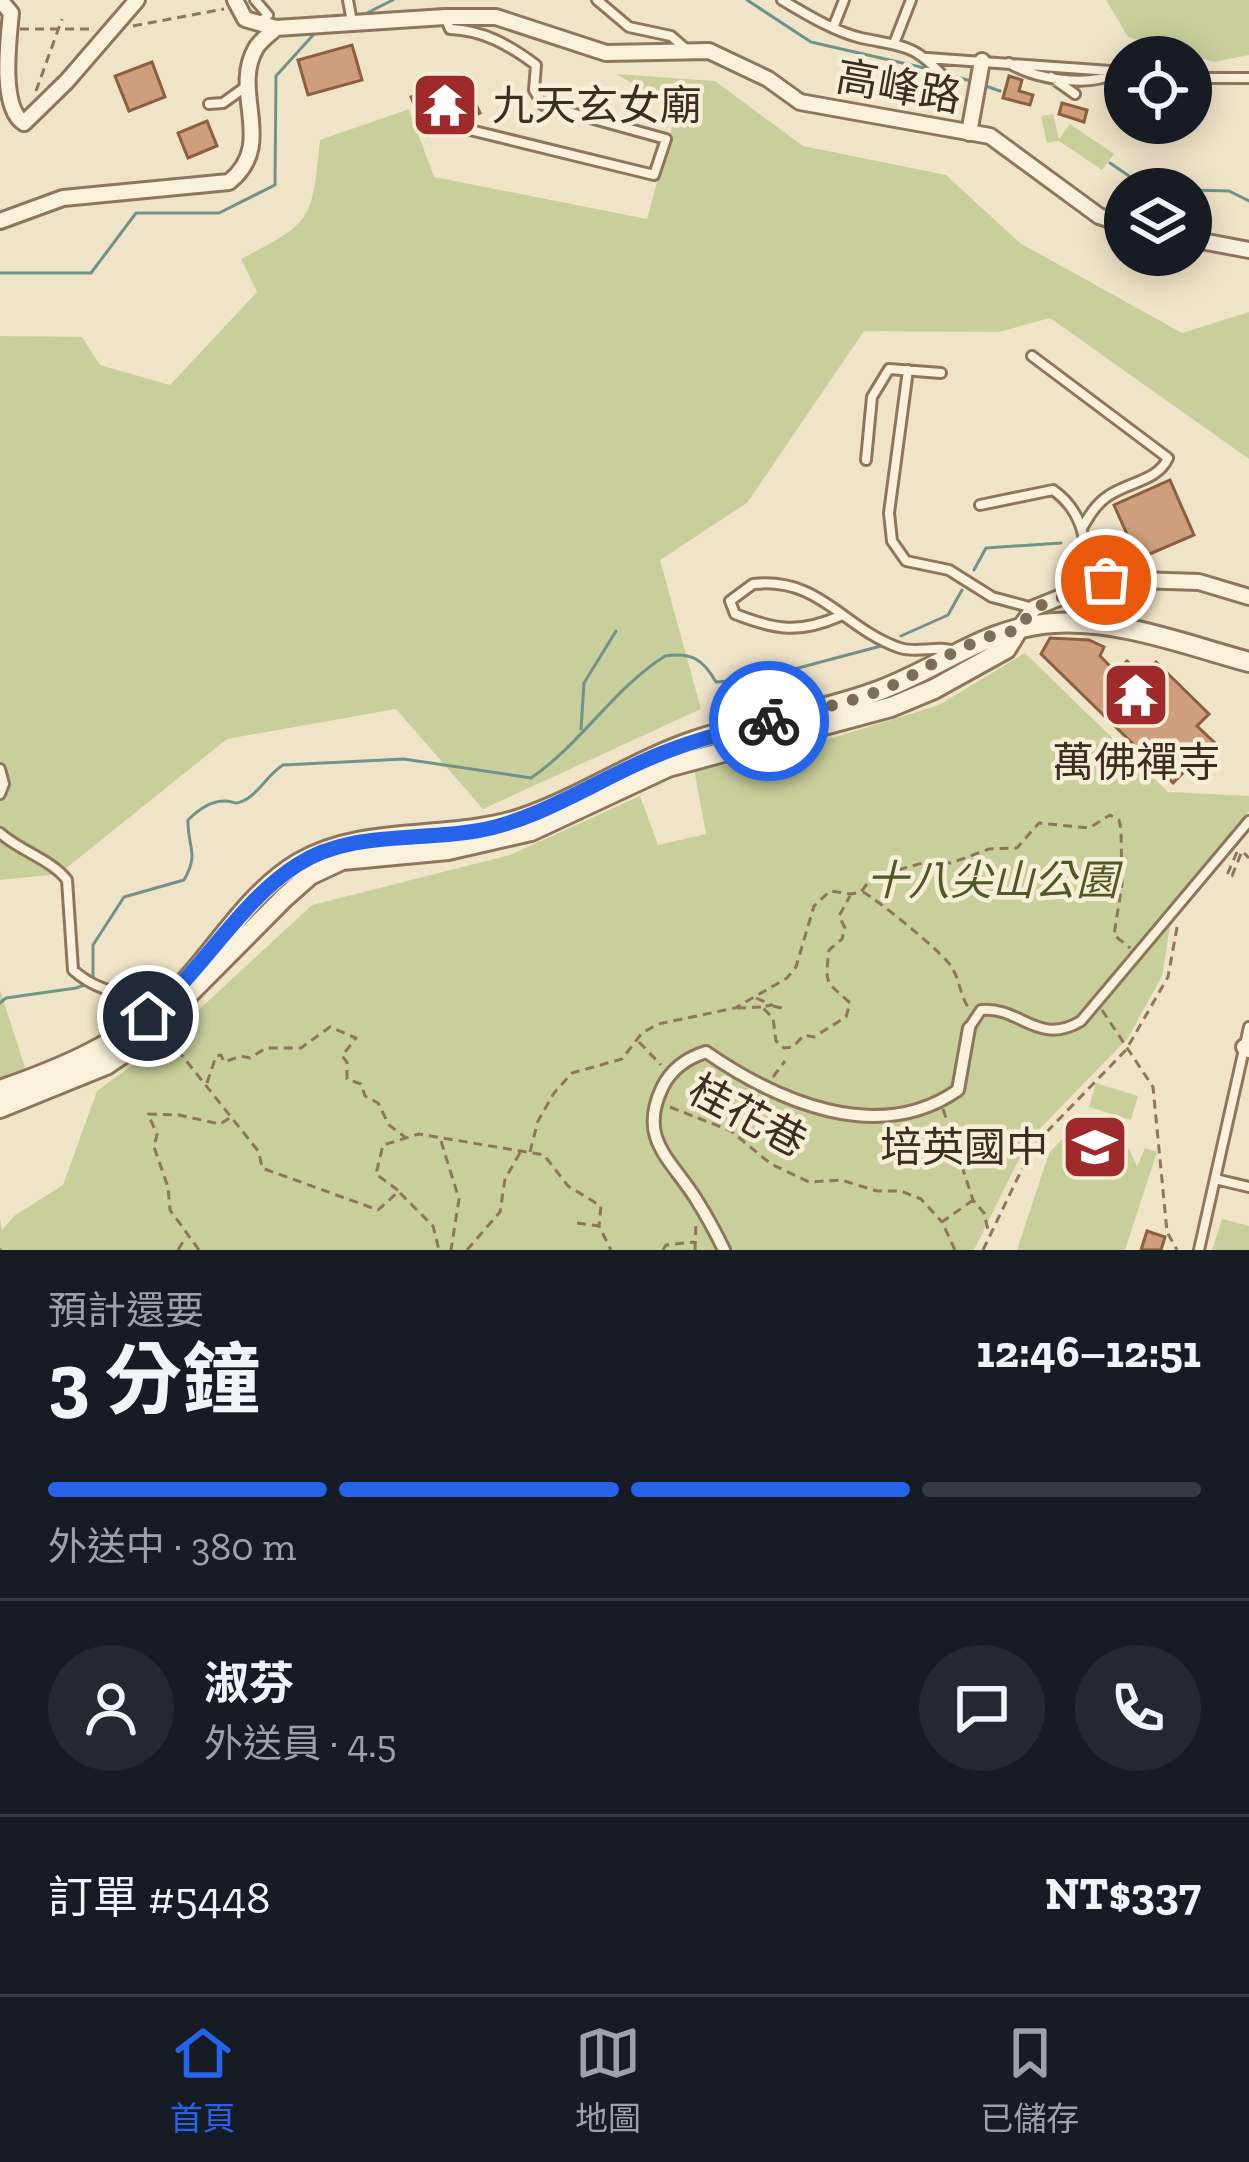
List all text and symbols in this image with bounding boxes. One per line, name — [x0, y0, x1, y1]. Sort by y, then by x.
map controls — [1104, 36, 1212, 276]
button: locate — [1104, 36, 1212, 144]
street label: 高峰路 — [832, 50, 965, 123]
temple icon: 九天玄女廟 — [410, 70, 480, 140]
place label: 九天玄女廟 — [492, 80, 702, 131]
button: layers — [1104, 168, 1212, 276]
pin — [1055, 529, 1157, 631]
icon: bag — [1073, 547, 1139, 613]
temple icon: 萬佛禪寺 — [1101, 660, 1171, 730]
courier — [709, 661, 829, 781]
icon: bike — [736, 688, 802, 754]
place label: 萬佛禪寺 — [1052, 737, 1220, 788]
park label: 十八尖山公園 — [866, 855, 1123, 906]
pin — [97, 965, 199, 1067]
icon: home — [115, 983, 181, 1049]
street label: 桂花巷 — [680, 1063, 815, 1168]
school or university icon: 培英國中 — [1060, 1112, 1130, 1182]
place label: 培英國中 — [880, 1122, 1048, 1173]
text: 預計還要 — [48, 1287, 204, 1334]
text: 12:46–12:51 — [976, 1325, 1201, 1379]
text: 3 分鐘 — [48, 1333, 260, 1427]
text: 外送中 · 380 m — [48, 1523, 296, 1570]
button: person — [48, 1645, 174, 1771]
button: chat — [919, 1645, 1045, 1771]
button: phone — [1075, 1645, 1201, 1771]
text: 淑芬 — [204, 1657, 294, 1711]
text: 外送員 · 4.5 — [204, 1720, 396, 1767]
text: NT$337 — [1045, 1867, 1201, 1921]
text: 訂單 #5448 — [48, 1871, 271, 1925]
tab: 首頁 — [170, 2020, 236, 2140]
tab: 地圖 — [575, 2020, 641, 2140]
tab: 已儲存 — [980, 2020, 1079, 2140]

